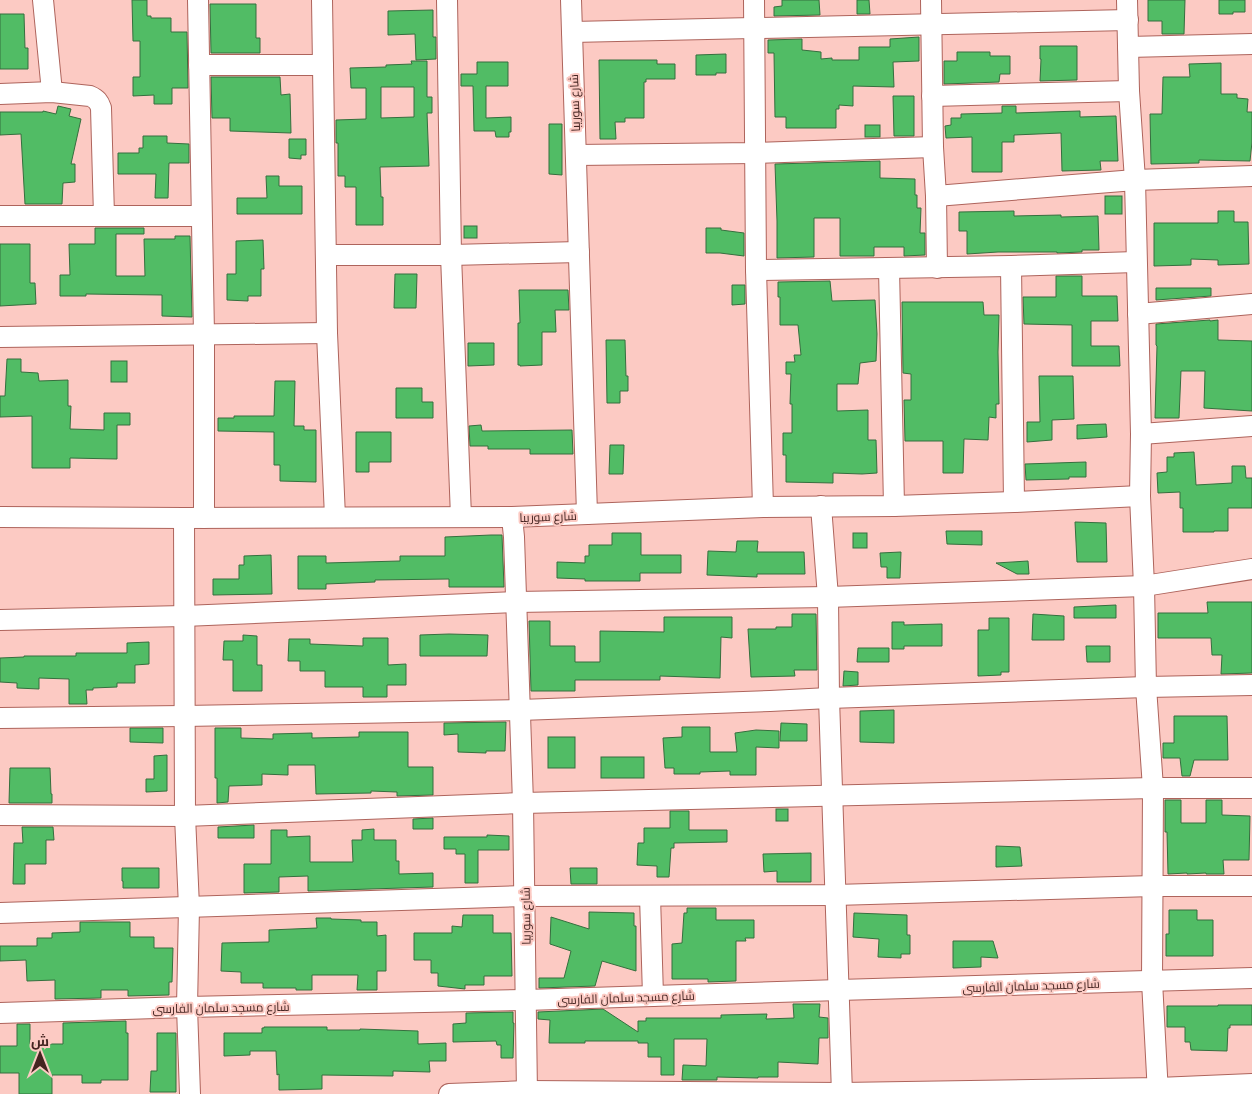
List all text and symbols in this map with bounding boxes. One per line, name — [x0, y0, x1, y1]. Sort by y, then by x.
street label: شارع سوريبا — [565, 74, 584, 132]
street label: شارع سوريبا — [519, 507, 577, 526]
street label: شارع سوريبا — [516, 887, 535, 945]
street label: شارع مسجد سلمان الفارسى — [962, 975, 1100, 996]
street label: شارع مسجد سلمان الفارسى — [557, 987, 695, 1008]
street label: شارع مسجد سلمان الفارسى — [152, 998, 290, 1017]
north arrow — [15, 1029, 65, 1079]
text: ش — [31, 1031, 49, 1050]

